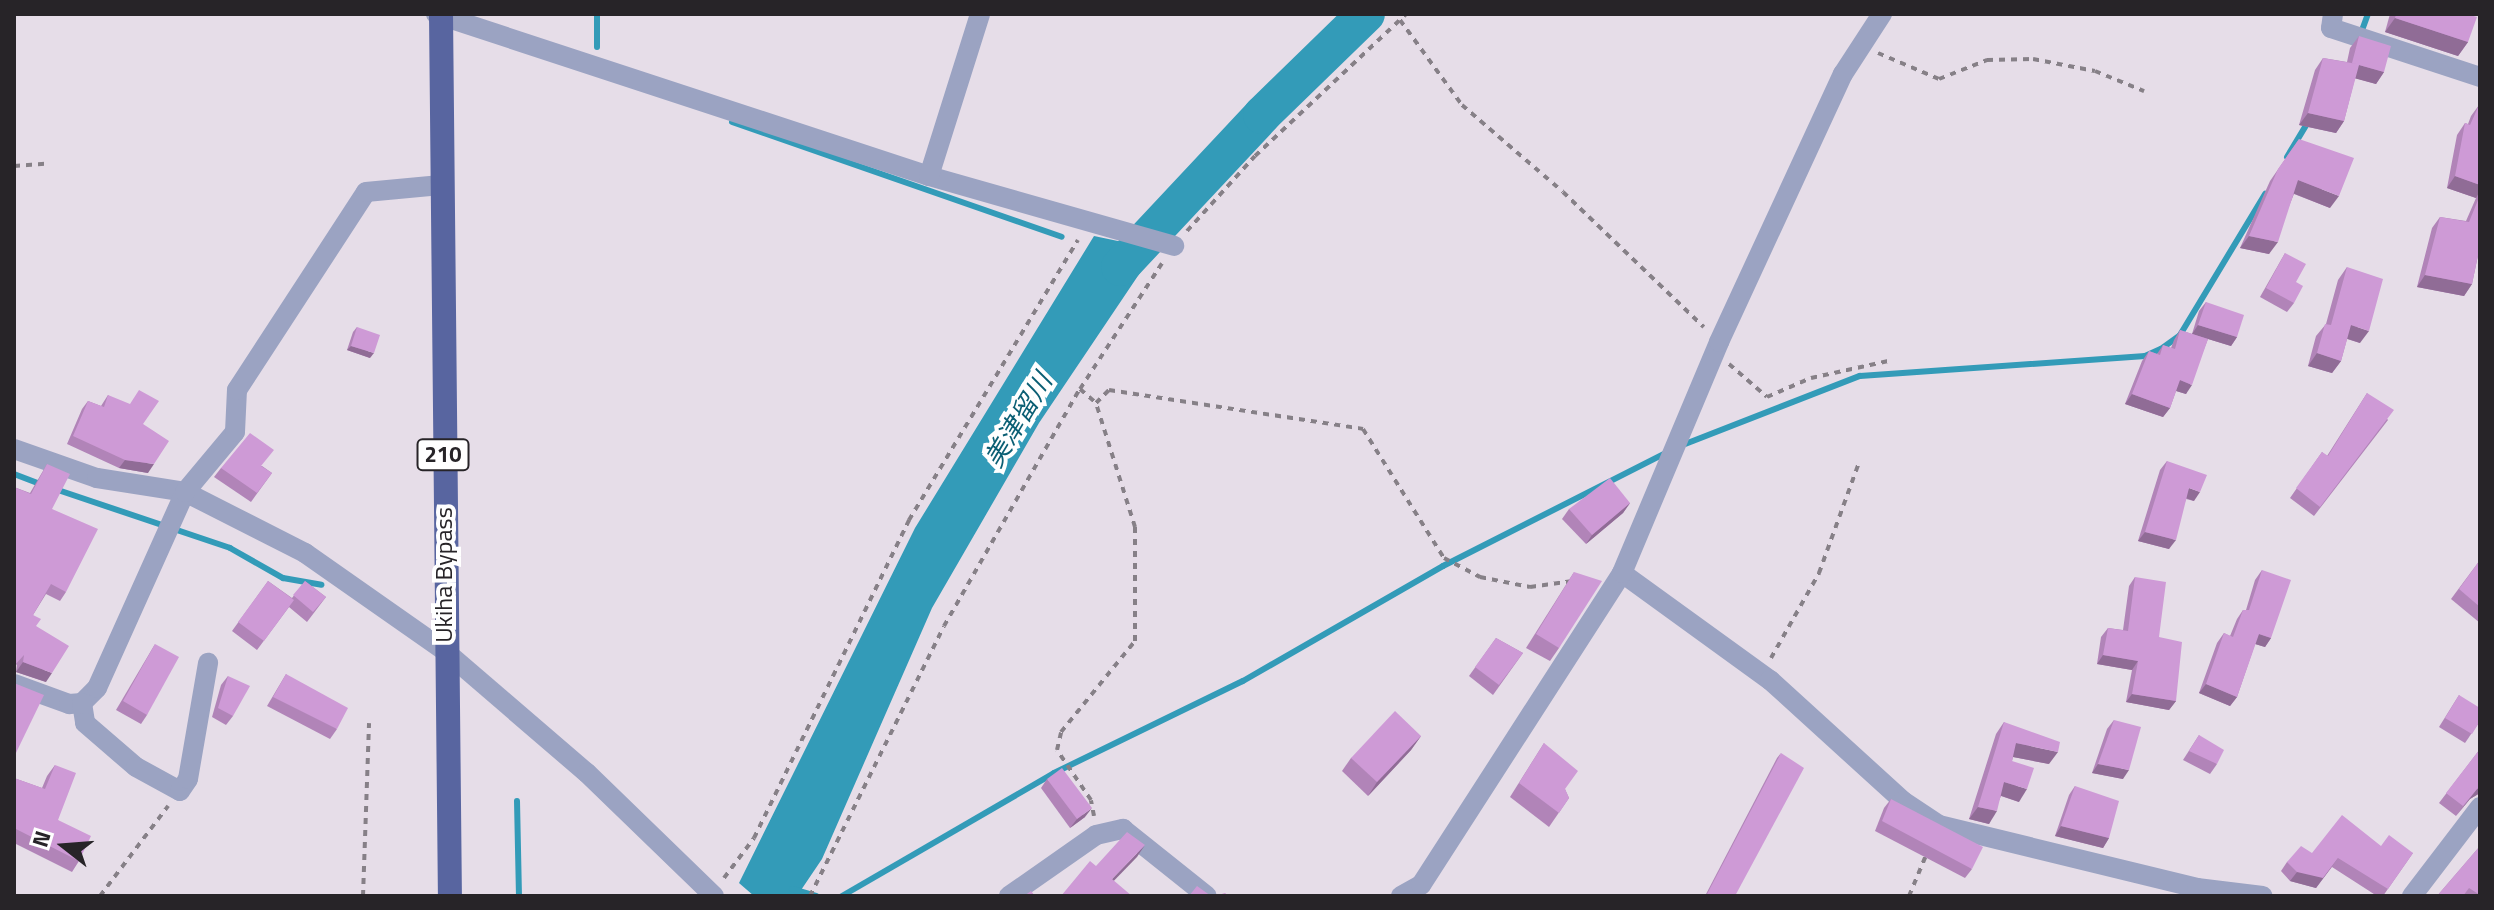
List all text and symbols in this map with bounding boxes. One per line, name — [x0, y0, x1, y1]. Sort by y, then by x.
water label: 美津留川 — [978, 367, 1058, 473]
road number: 210 — [415, 437, 471, 473]
street label: Ukiha Bypass — [430, 507, 458, 643]
north arrow — [24, 806, 104, 886]
text: N — [23, 827, 60, 851]

